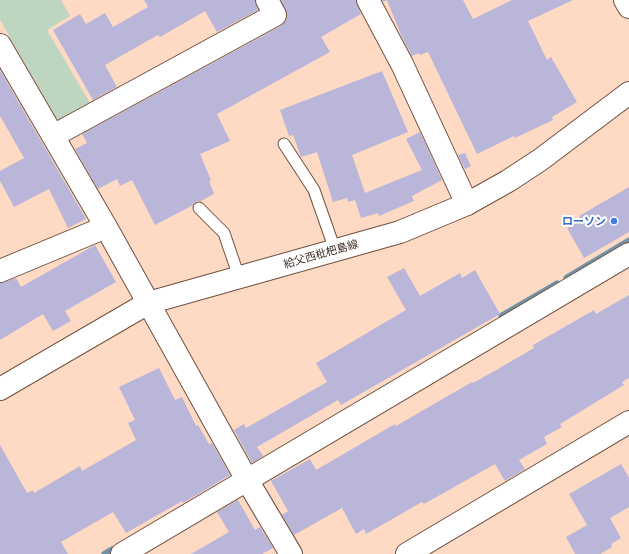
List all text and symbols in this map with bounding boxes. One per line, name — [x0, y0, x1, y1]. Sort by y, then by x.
place label: ローソン — [562, 214, 606, 228]
marker: ローソン — [609, 216, 619, 226]
street label: 給父西枇杷島線 — [282, 237, 360, 271]

